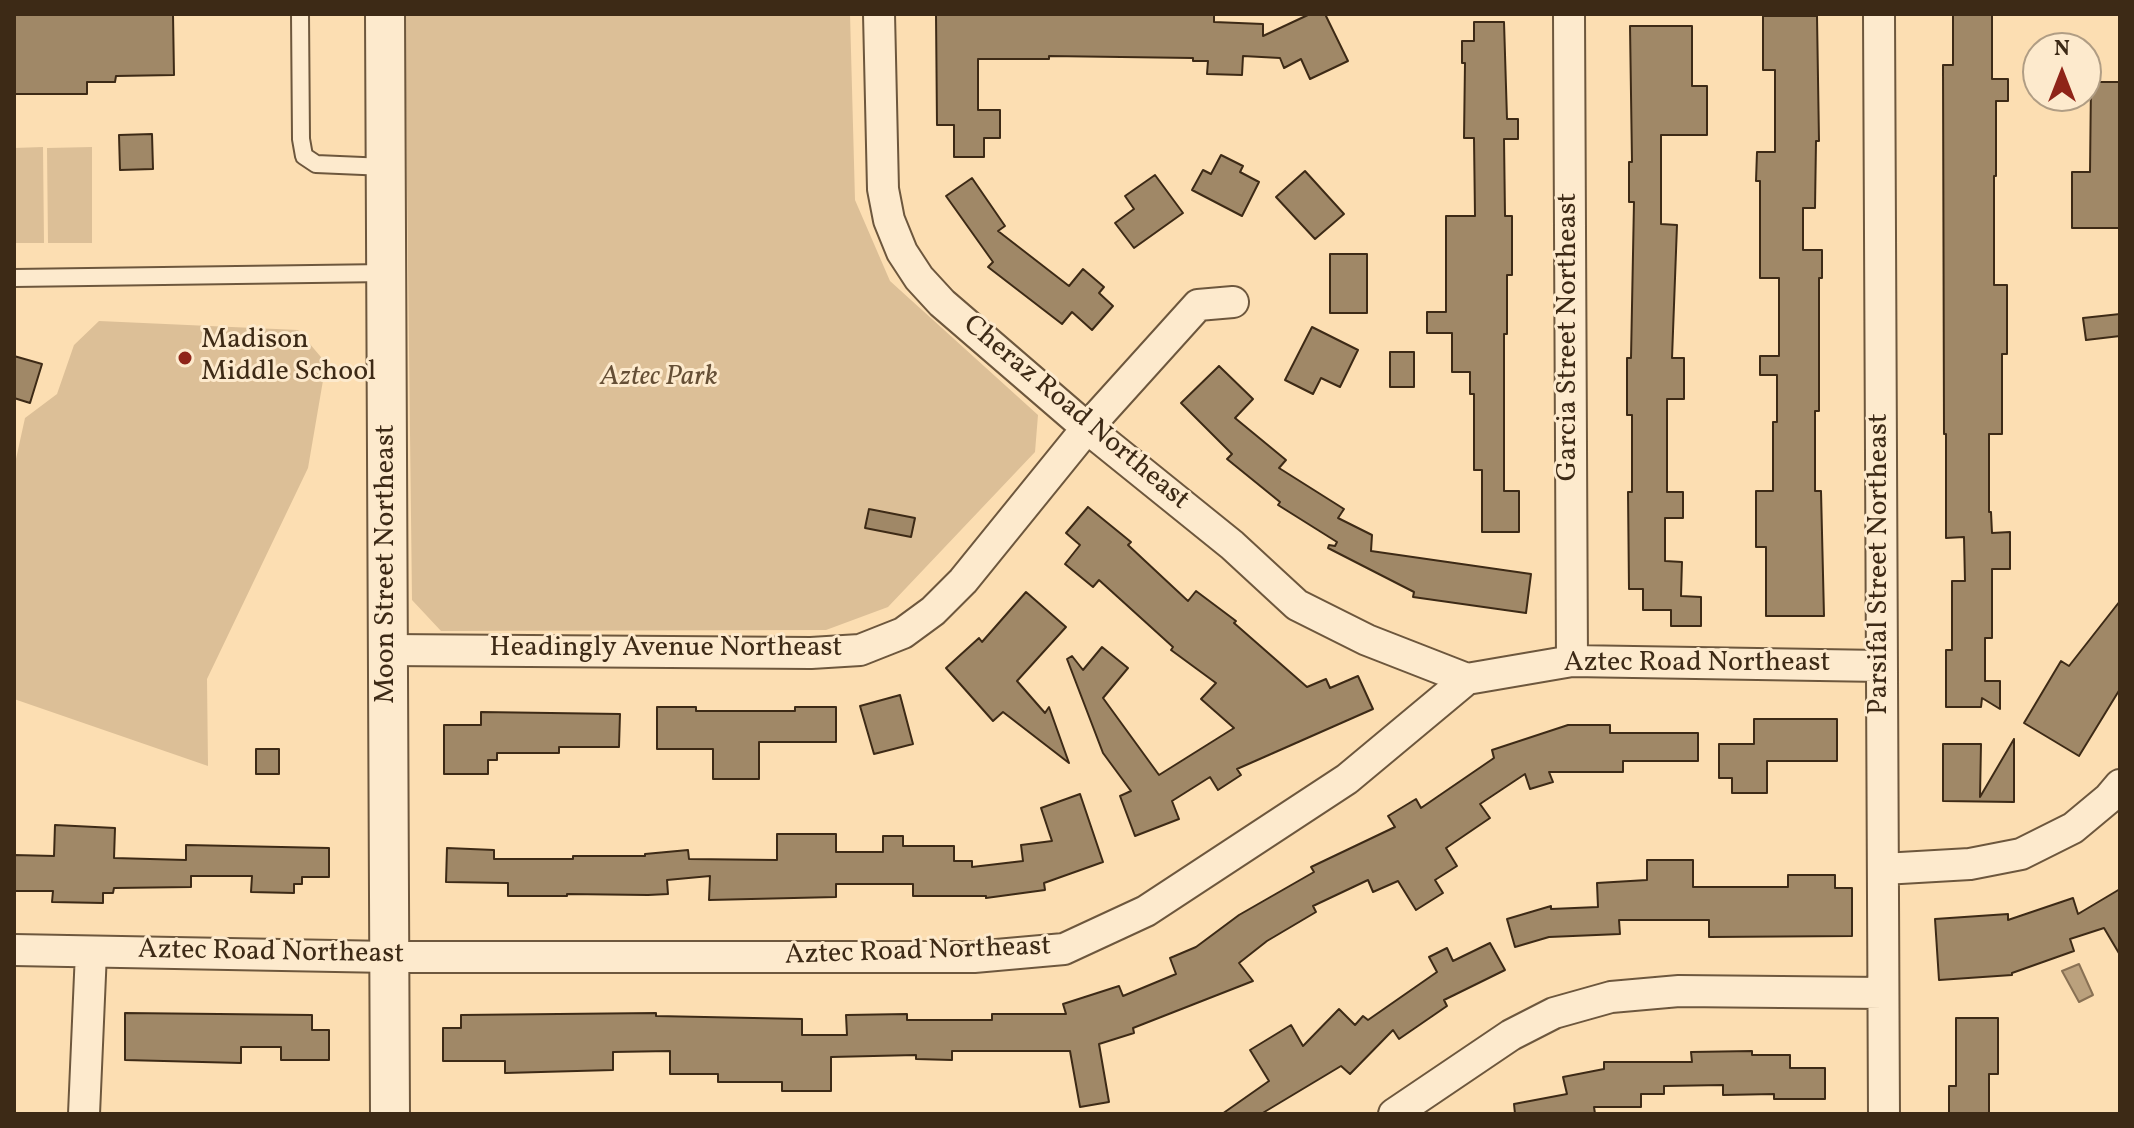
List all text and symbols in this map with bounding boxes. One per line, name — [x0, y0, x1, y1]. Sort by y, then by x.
north arrow — [2022, 32, 2102, 112]
text: N — [2054, 34, 2070, 65]
street label: Garcia Street Northeast — [1553, 193, 1587, 481]
street label: Cheraz Road Northeast — [955, 309, 1195, 519]
place label: Madison Middle School — [201, 325, 376, 391]
marker: Madison Middle School — [176, 349, 194, 367]
park label: Aztec Park — [600, 362, 718, 396]
street label: Parsifal Street Northeast — [1864, 413, 1898, 715]
street label: Moon Street Northeast — [371, 424, 405, 704]
street label: Headingly Avenue Northeast — [490, 633, 842, 667]
street label: Aztec Road Northeast — [1564, 648, 1830, 682]
street label: Aztec Road Northeast — [784, 932, 1052, 974]
street label: Aztec Road Northeast — [138, 935, 404, 973]

